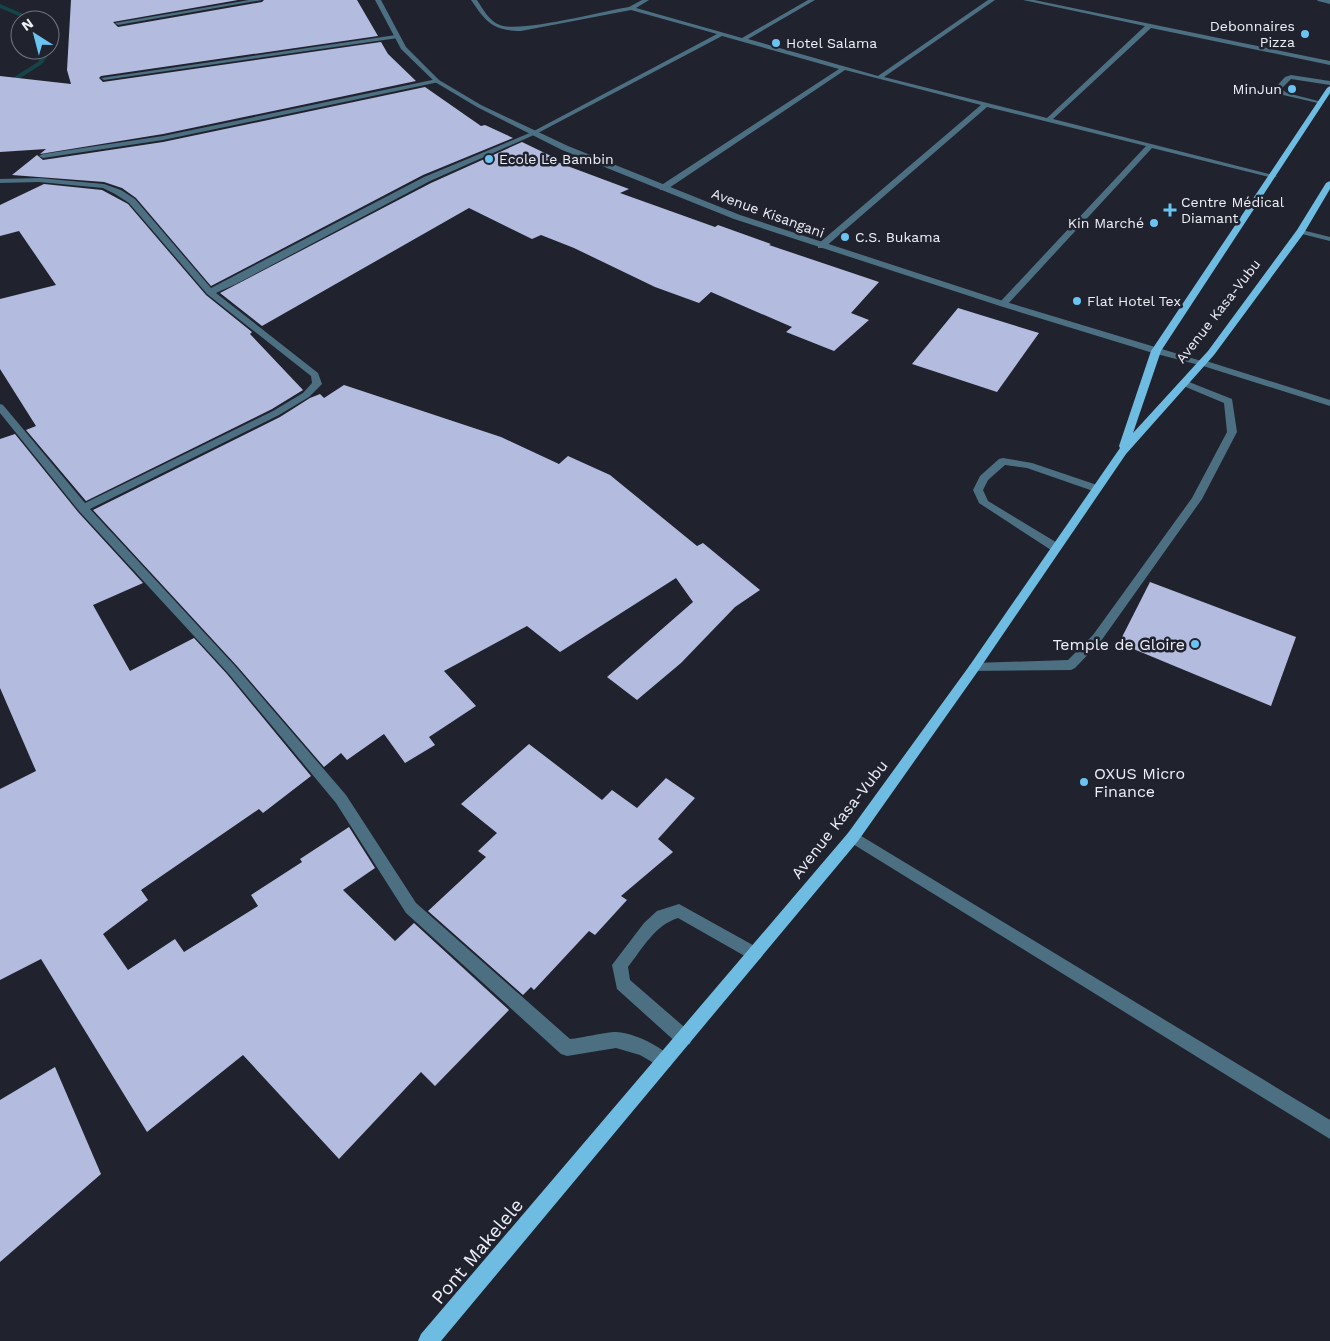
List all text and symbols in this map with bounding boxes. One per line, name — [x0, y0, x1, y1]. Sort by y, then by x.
north arrow — [10, 10, 60, 60]
text: N — [18, 15, 36, 34]
place label: Debonnaires Pizza — [1210, 18, 1295, 50]
marker: Debonnaires Pizza — [1299, 28, 1311, 40]
place label: Hotel Salama — [786, 35, 877, 51]
marker: Hotel Salama — [770, 37, 782, 49]
place label: MinJun — [1233, 81, 1282, 97]
marker: MinJun — [1286, 83, 1298, 95]
place label: Ecole Le Bambin — [499, 151, 614, 167]
marker: Ecole Le Bambin — [483, 153, 495, 165]
street label: Avenue Kisangani — [709, 185, 827, 241]
place label: Centre Médical Diamant — [1181, 194, 1285, 226]
marker: Centre Médical Diamant — [1163, 203, 1177, 217]
place label: Kin Marché — [1068, 215, 1144, 231]
marker: Kin Marché — [1148, 217, 1160, 229]
place label: C.S. Bukama — [855, 229, 941, 245]
marker: C.S. Bukama — [839, 231, 851, 243]
street label: Avenue Kasa-Vubu — [1173, 256, 1263, 366]
place label: Flat Hotel Tex — [1087, 293, 1181, 309]
marker: Flat Hotel Tex — [1071, 295, 1083, 307]
place label: Temple de Gloire — [1052, 635, 1185, 654]
marker: Temple de Gloire — [1189, 638, 1201, 650]
street label: Avenue Kasa-Vubu — [787, 756, 892, 882]
place label: OXUS Micro Finance — [1094, 764, 1185, 801]
marker: OXUS Micro Finance — [1078, 776, 1090, 788]
street label: Pont Makelele — [427, 1194, 528, 1309]

